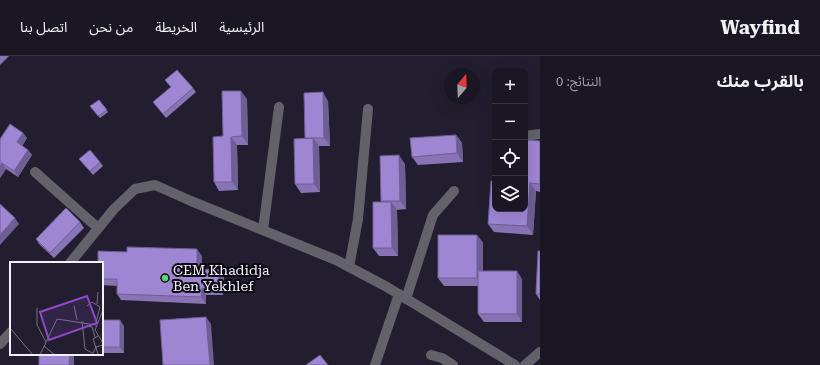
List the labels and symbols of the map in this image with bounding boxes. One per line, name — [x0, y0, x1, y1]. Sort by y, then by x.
north arrow — [444, 68, 480, 104]
inset map — [10, 262, 103, 355]
place label: CEM Khadidja Ben Yekhlef — [173, 262, 270, 294]
marker: CEM Khadidja Ben Yekhlef — [160, 273, 170, 283]

